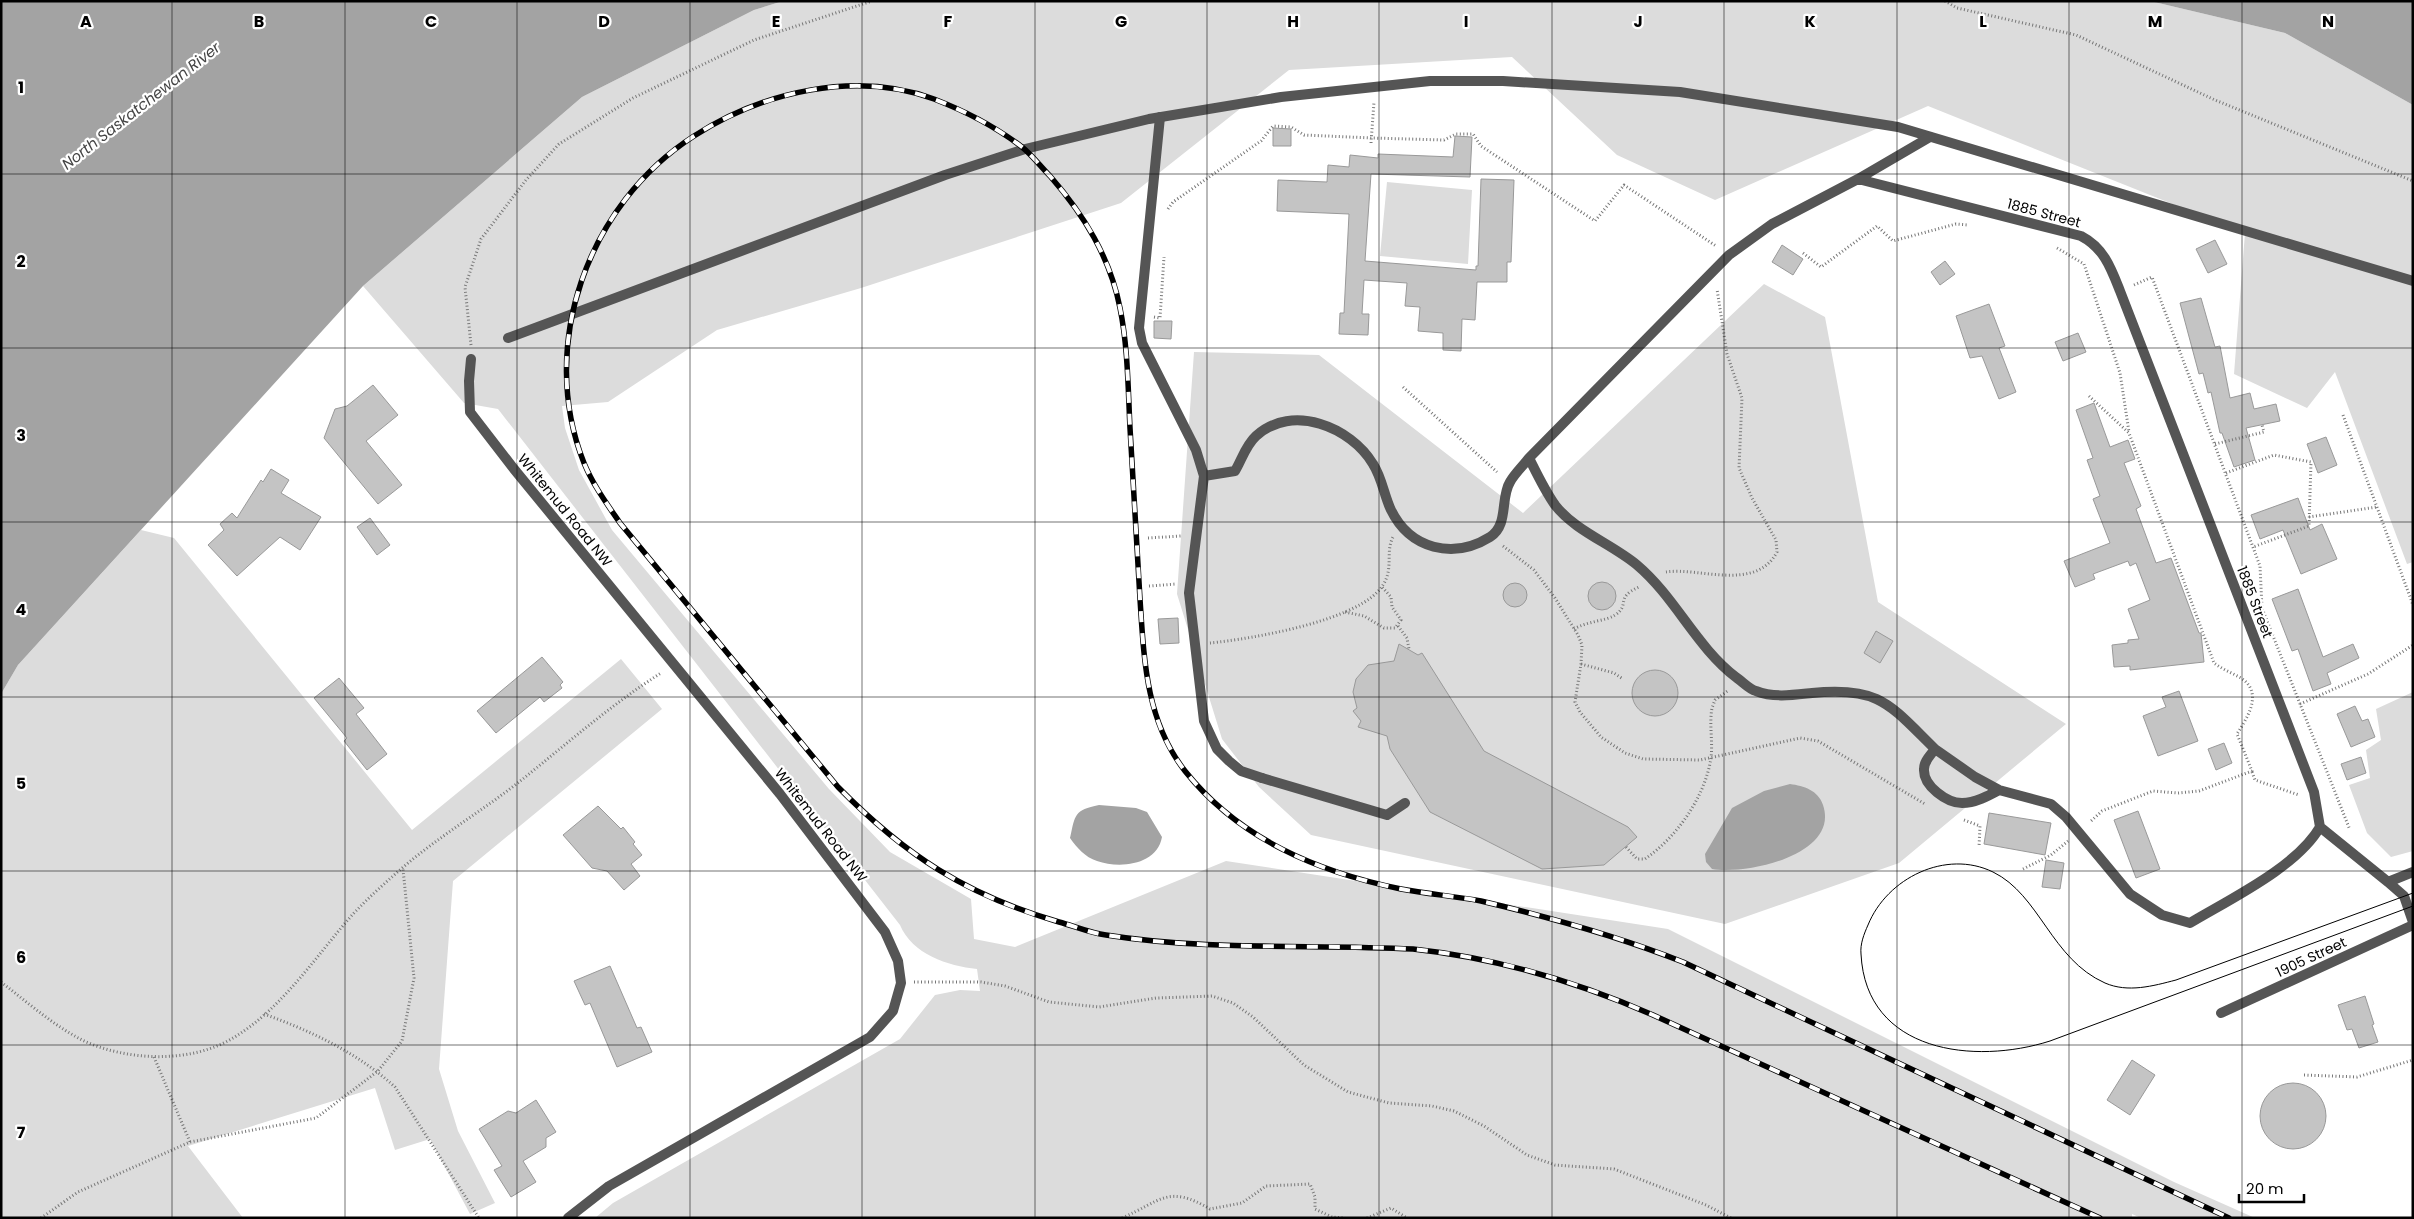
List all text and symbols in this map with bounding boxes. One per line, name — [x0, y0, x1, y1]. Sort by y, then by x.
text: A — [80, 10, 92, 33]
text: B — [254, 10, 264, 33]
text: C — [425, 10, 437, 33]
text: D — [598, 10, 610, 33]
text: E — [772, 10, 780, 33]
text: F — [944, 10, 953, 33]
text: G — [1115, 10, 1127, 33]
text: H — [1287, 10, 1299, 33]
text: I — [1464, 10, 1468, 33]
text: J — [1633, 10, 1643, 33]
text: K — [1804, 10, 1816, 33]
text: L — [1979, 10, 1987, 33]
text: M — [2148, 10, 2162, 33]
text: N — [2322, 10, 2334, 33]
water label: North Saskatchewan River — [57, 37, 225, 174]
text: 1 — [18, 76, 24, 99]
street label: 1885 Street — [2005, 194, 2083, 232]
text: 2 — [16, 250, 26, 273]
text: 3 — [16, 424, 26, 447]
street label: Whitemud Road NW — [513, 449, 617, 571]
street label: 1885 Street — [2232, 563, 2278, 641]
text: 4 — [16, 598, 27, 621]
street label: Whitemud Road NW — [770, 764, 872, 887]
text: 5 — [16, 772, 26, 795]
street label: 1905 Street — [2273, 932, 2349, 982]
text: 6 — [16, 946, 26, 969]
text: 7 — [17, 1121, 26, 1144]
scale bar — [2239, 1172, 2304, 1204]
text: 20 m — [2246, 1178, 2284, 1199]

